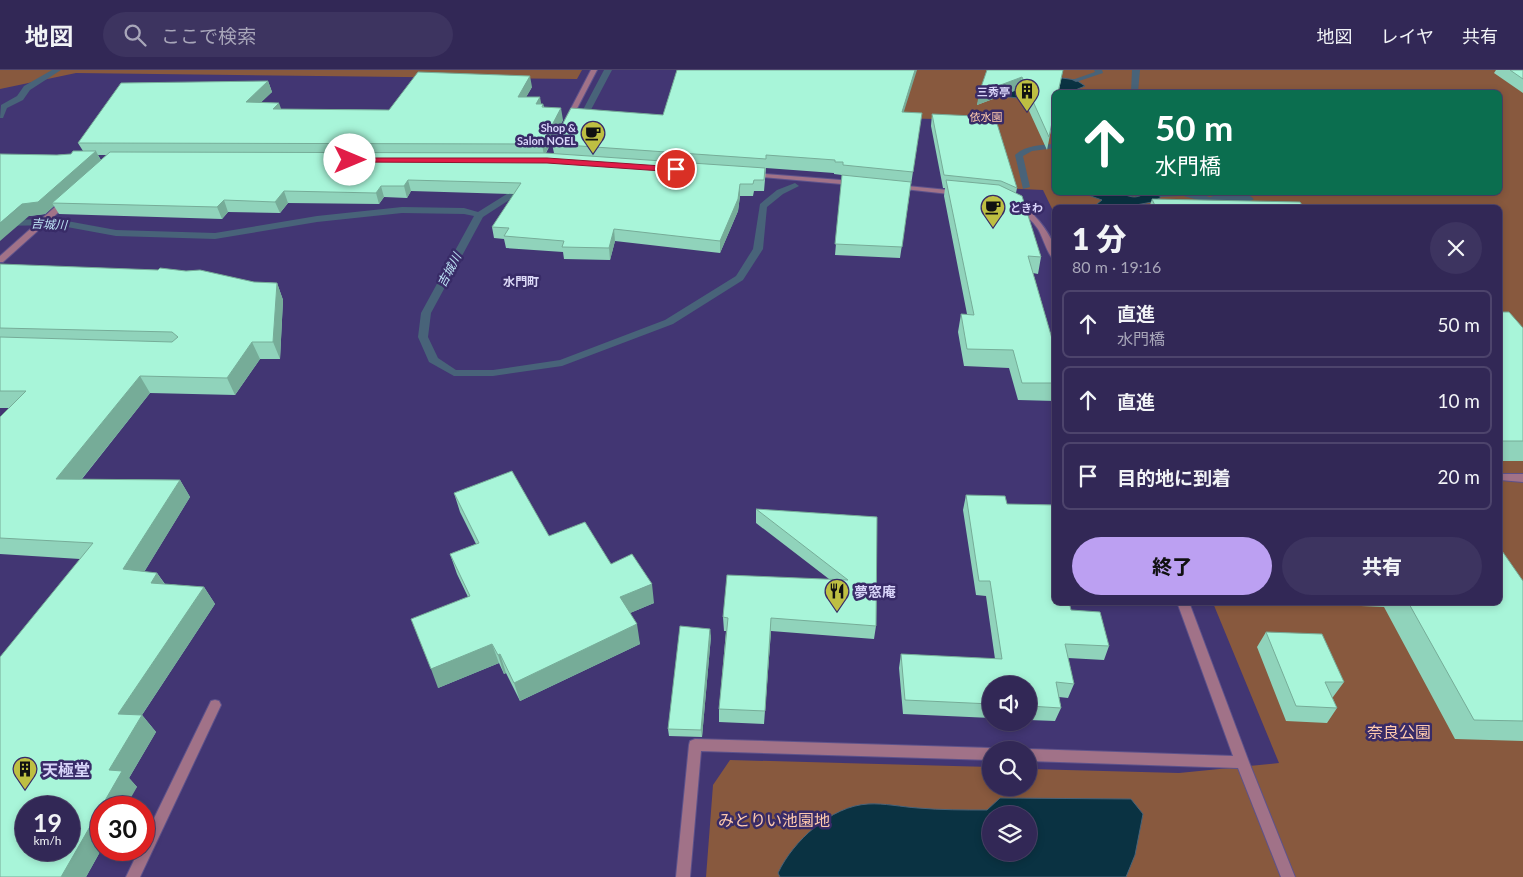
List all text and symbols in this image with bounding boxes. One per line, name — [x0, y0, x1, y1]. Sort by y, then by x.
search box — [103, 12, 453, 57]
text: 地図 — [25, 21, 73, 50]
icon: search — [121, 21, 149, 49]
text: ここで検索 — [161, 24, 256, 47]
text: 地図 — [1317, 25, 1353, 47]
text: レイヤ — [1381, 25, 1434, 47]
text: 共有 — [1462, 25, 1498, 47]
building icon: 三秀亭 — [1014, 78, 1040, 112]
place label: 三秀亭 — [977, 85, 1010, 98]
text: 50 m — [1155, 106, 1233, 148]
park label: 依水園 — [970, 110, 1003, 123]
icon: ahead — [1072, 110, 1137, 175]
cafe icon: Shop & Salon NOEL — [580, 120, 606, 154]
place label: Shop & Salon NOEL — [517, 121, 576, 147]
position arrow — [323, 133, 375, 185]
pin — [655, 148, 697, 190]
text: 水門橋 — [1155, 152, 1221, 179]
icon: arrive — [662, 155, 690, 183]
cafe icon: ときわ — [980, 194, 1006, 228]
place label: ときわ — [1010, 201, 1043, 214]
water label: 吉城川 — [31, 216, 69, 233]
text: 1 分 — [1072, 220, 1126, 256]
button: close — [1430, 222, 1482, 274]
water label: 吉城川 — [434, 249, 465, 289]
text: 80 m · 19:16 — [1072, 257, 1161, 276]
district label: 水門町 — [503, 274, 539, 289]
text: 直進 — [1117, 302, 1155, 325]
icon: ahead — [1074, 310, 1102, 338]
text: 50 m — [1437, 313, 1480, 336]
text: 水門橋 — [1117, 329, 1165, 348]
icon: ahead — [1074, 386, 1102, 414]
text: 10 m — [1437, 389, 1480, 412]
text: 直進 — [1117, 390, 1155, 413]
icon: arrive — [1074, 462, 1102, 490]
text: 20 m — [1437, 465, 1480, 488]
text: 目的地に到着 — [1117, 466, 1231, 489]
button: 終了 — [1072, 537, 1272, 595]
button: 共有 — [1282, 537, 1482, 595]
restaurant icon: 夢窓庵 — [824, 578, 850, 612]
place label: 夢窓庵 — [854, 583, 896, 600]
map controls — [982, 676, 1037, 861]
button: sound — [982, 676, 1037, 731]
park label: 奈良公園 — [1367, 722, 1431, 741]
button: search — [982, 741, 1037, 796]
building icon: 天極堂 — [12, 756, 38, 790]
place label: 天極堂 — [42, 760, 90, 779]
speed limit sign: 30 — [90, 796, 155, 861]
button: layers — [982, 806, 1037, 861]
text: 19 — [33, 807, 62, 837]
park label: みとりい池園地 — [718, 810, 830, 829]
text: km/h — [33, 833, 62, 848]

